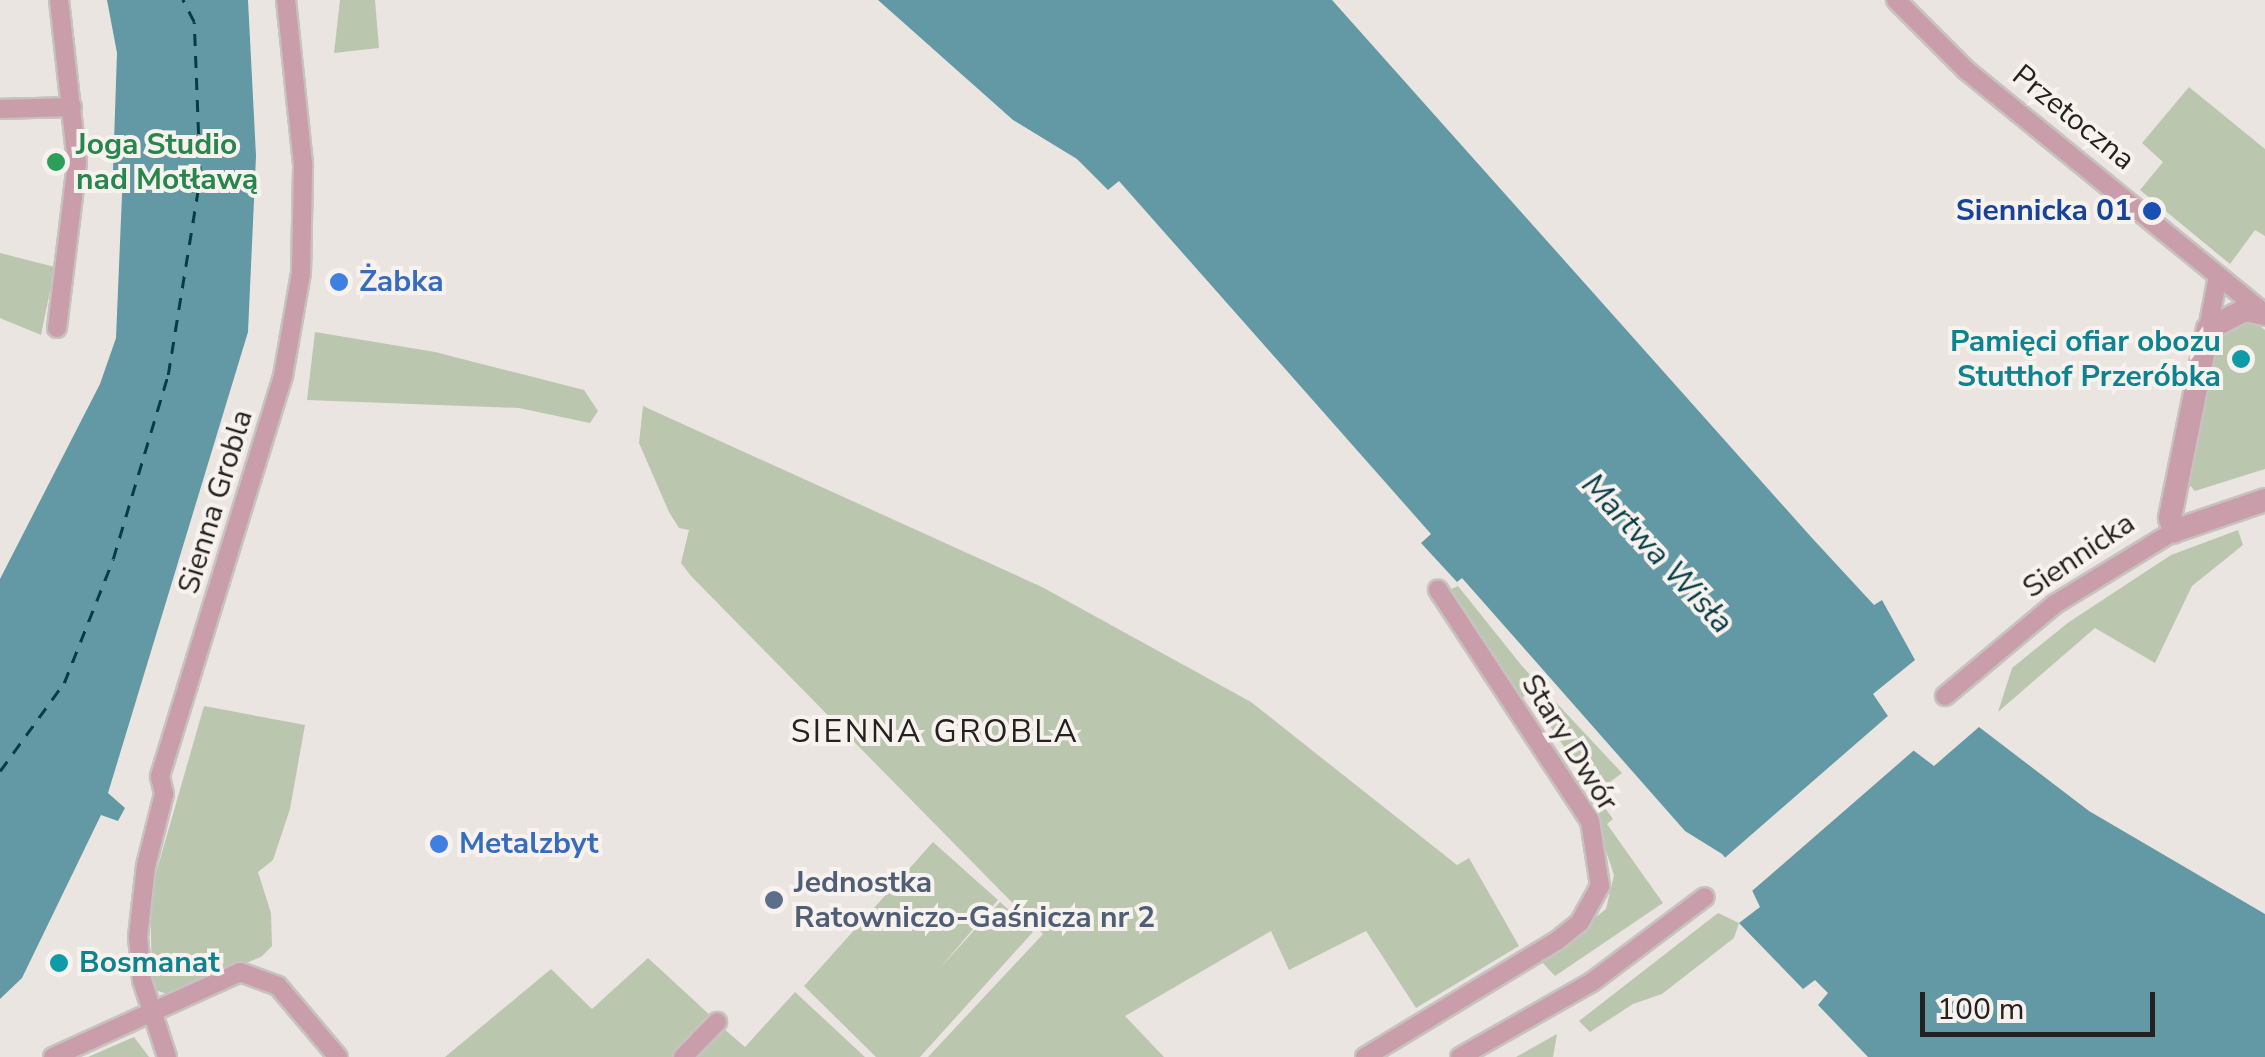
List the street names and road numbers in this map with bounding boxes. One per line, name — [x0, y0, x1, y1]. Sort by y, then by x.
street label: Przetoczna — [2005, 58, 2141, 178]
street label: Sienna Grobla — [171, 406, 261, 598]
street label: Siennicka — [2016, 506, 2142, 606]
street label: Stary Dwór — [1513, 668, 1625, 818]

